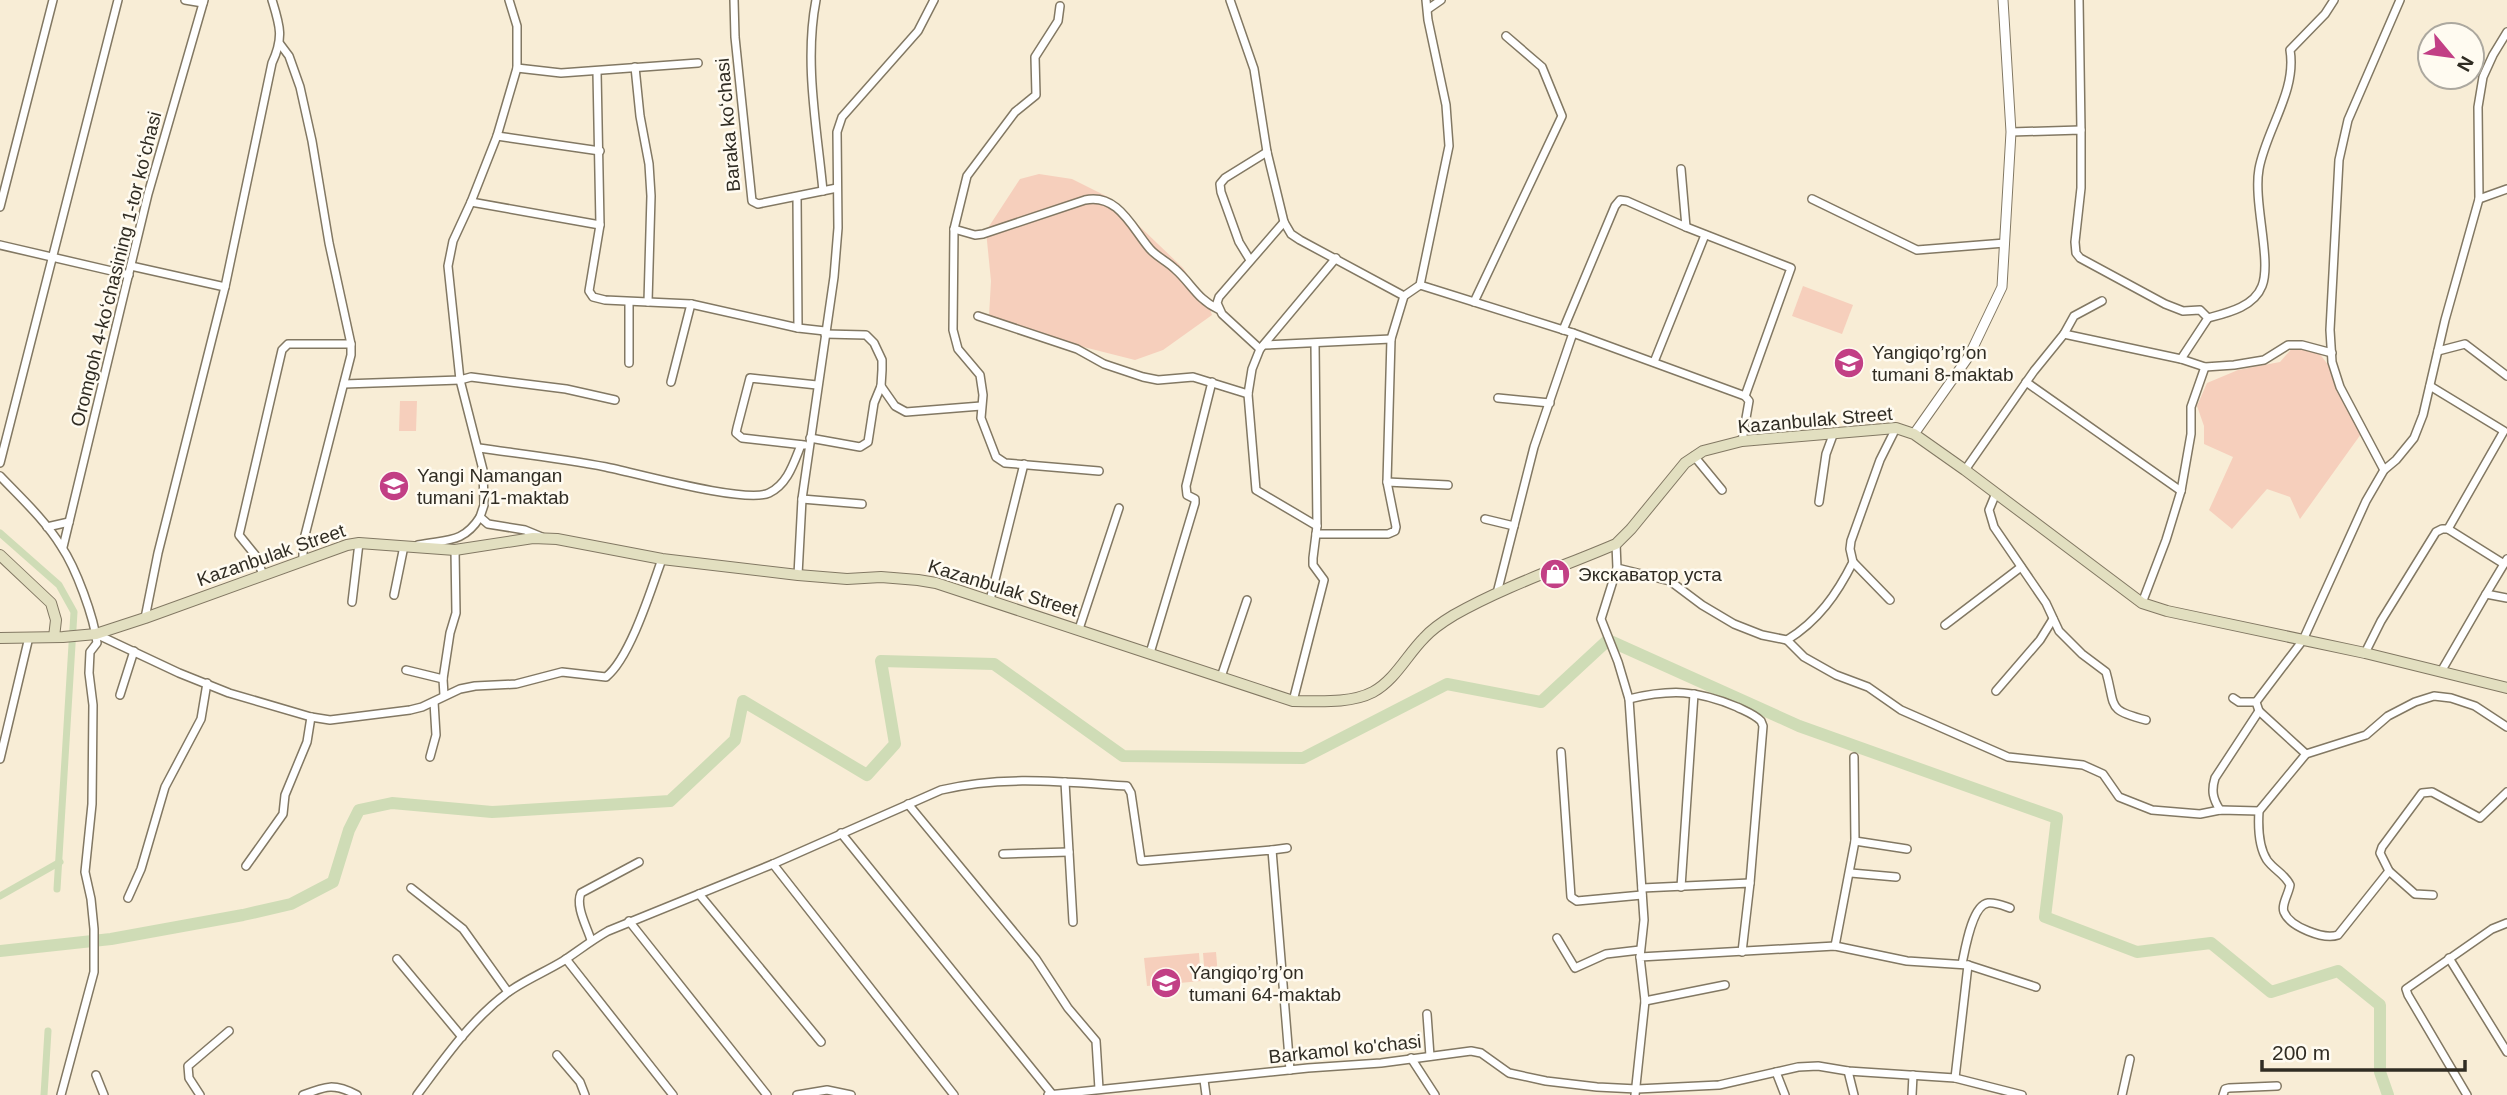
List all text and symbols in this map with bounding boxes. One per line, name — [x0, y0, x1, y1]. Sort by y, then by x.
north arrow — [2416, 21, 2486, 91]
text: N — [2453, 53, 2478, 75]
street label: Baraka koʻchasi — [712, 57, 744, 193]
street label: Oromgoh 4-koʻchasining 1-tor koʻchasi — [67, 109, 165, 429]
place label: Yangiqo’rg’on tumani 8-maktab — [1872, 342, 2014, 385]
school or university icon: Yangiqo’rg’on tumani 8-maktab — [1832, 346, 1866, 380]
street label: Kazanbulak Street — [1737, 403, 1894, 437]
place label: Yangi Namangan tumani 71-maktab — [417, 465, 569, 508]
school or university icon: Yangi Namangan tumani 71-maktab — [377, 469, 411, 503]
street label: Kazanbulak Street — [194, 520, 349, 590]
street label: Kazanbulak Street — [926, 555, 1081, 621]
shop icon: Экскаватор уста — [1538, 557, 1572, 591]
place label: Экскаватор уста — [1578, 564, 1722, 585]
place label: Yangiqo’rg’on tumani 64-maktab — [1189, 962, 1341, 1005]
school or university icon: Yangiqo’rg’on tumani 64-maktab — [1149, 966, 1183, 1000]
scale bar — [2262, 1028, 2465, 1072]
street label: Barkamol ko'chasi — [1268, 1031, 1422, 1067]
text: 200 m — [2272, 1041, 2330, 1064]

